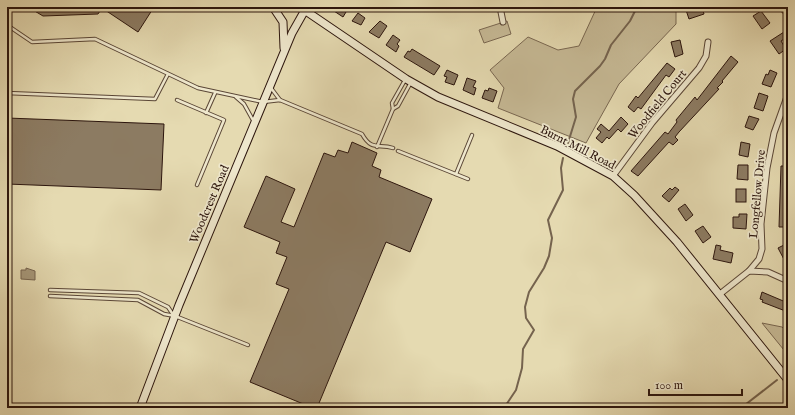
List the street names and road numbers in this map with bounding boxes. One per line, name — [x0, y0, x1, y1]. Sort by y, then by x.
street label: Woodfield Court — [625, 67, 690, 142]
street label: Burnt Mill Road — [538, 122, 618, 173]
street label: Longfellow Drive — [746, 149, 769, 239]
street label: Woodcrest Road — [186, 162, 233, 245]

